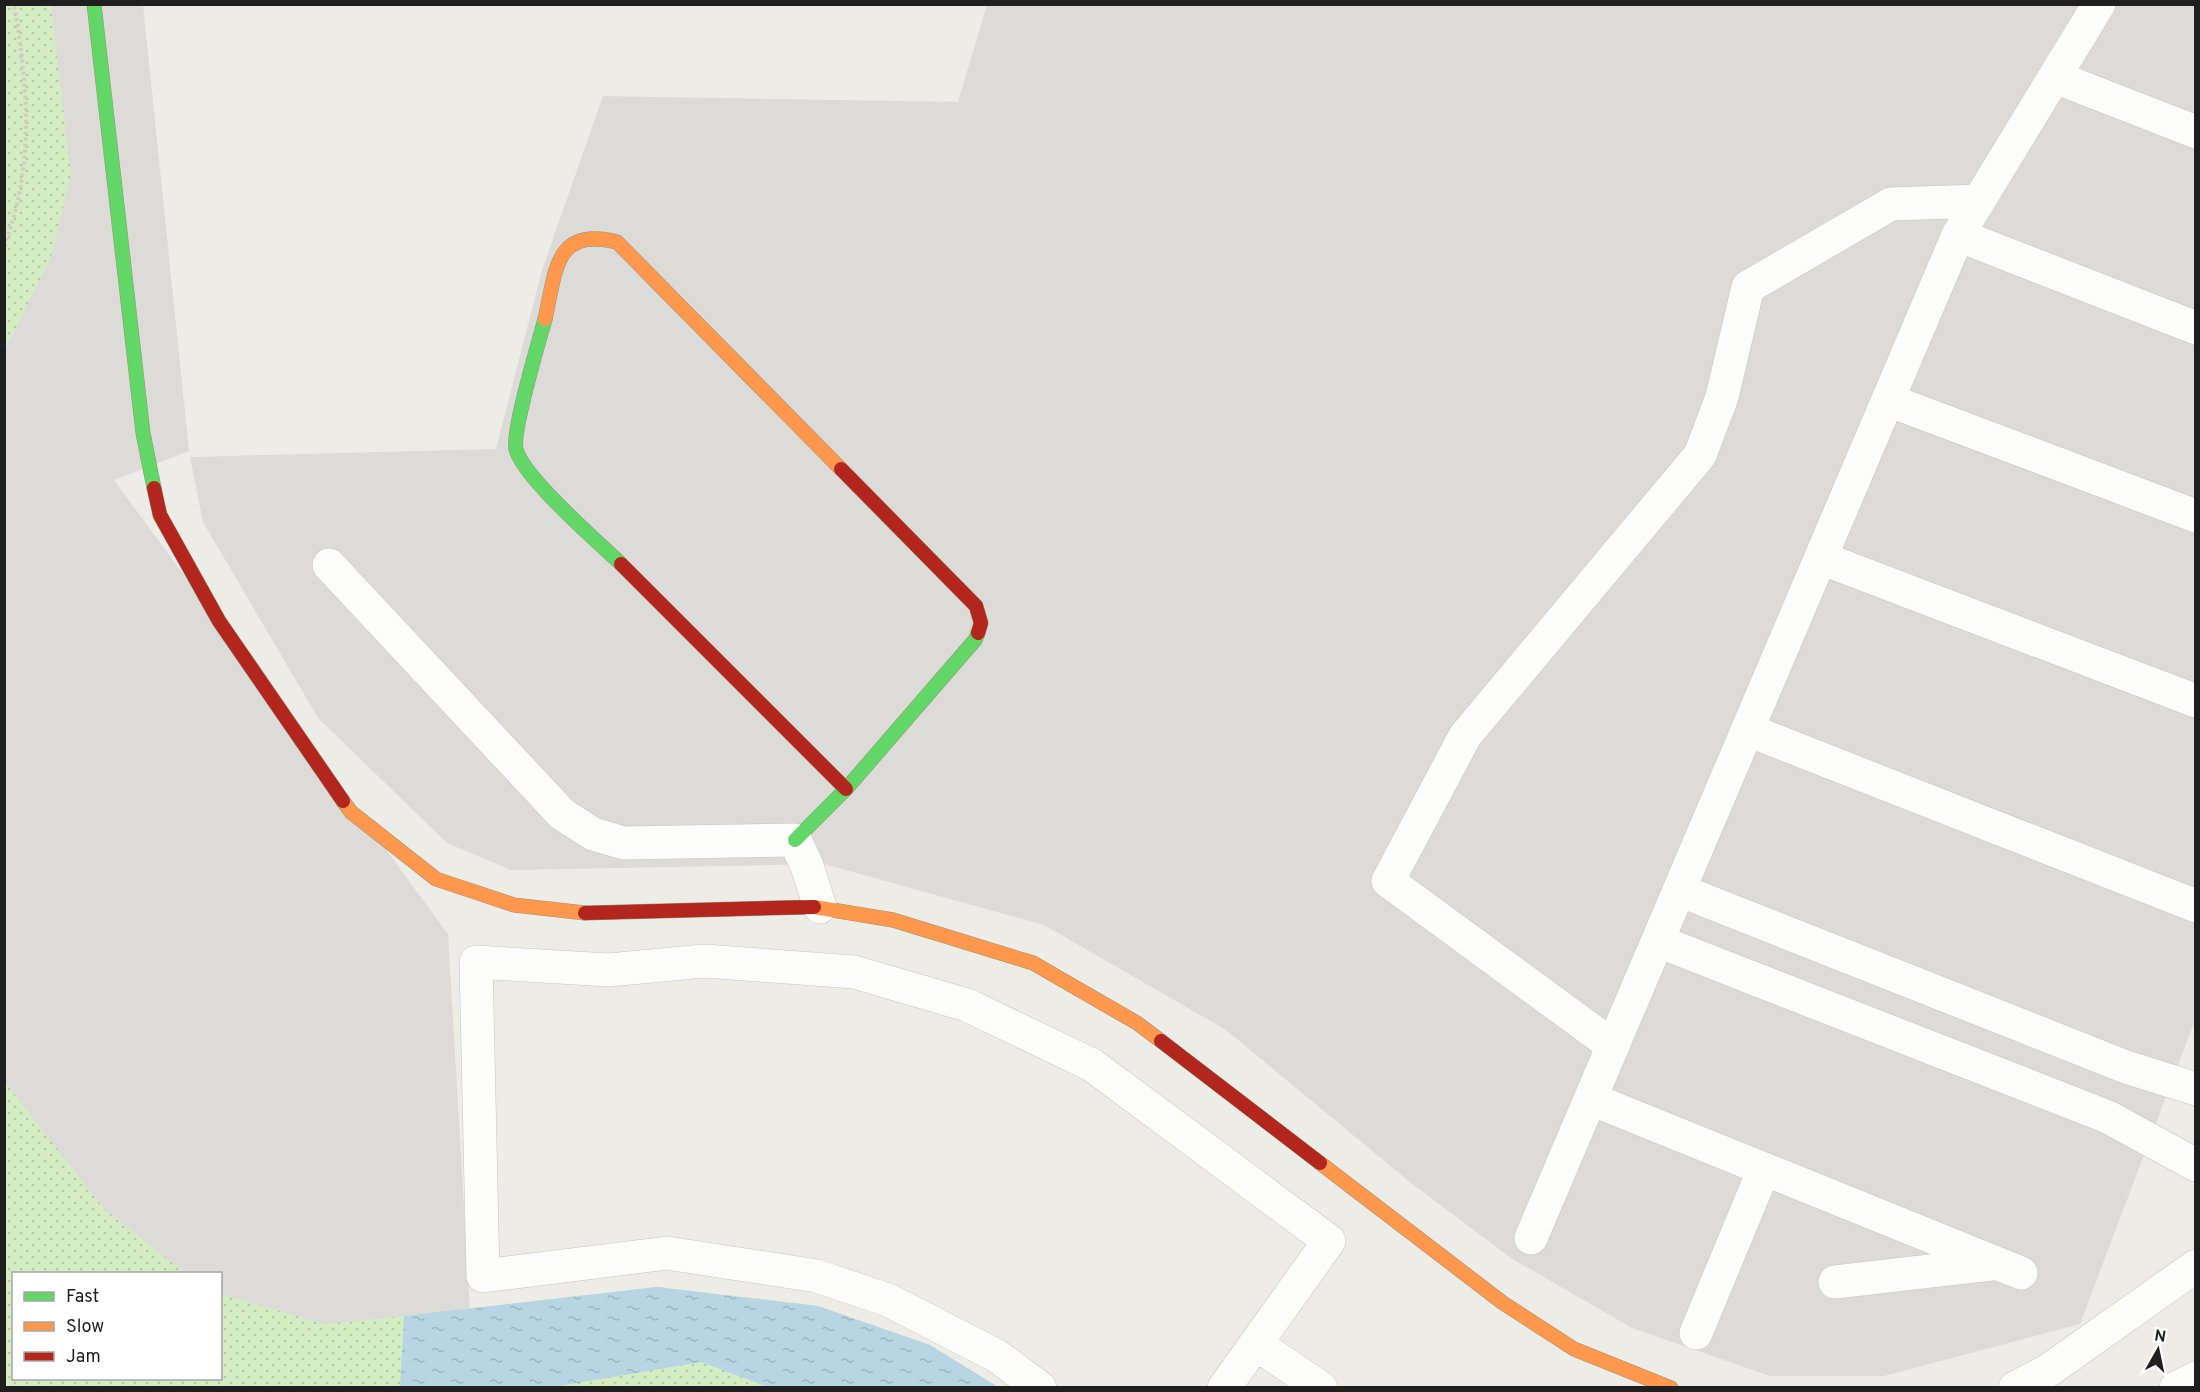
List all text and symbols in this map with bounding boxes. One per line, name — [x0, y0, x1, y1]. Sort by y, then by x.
legend — [12, 1272, 222, 1380]
text: Fast — [66, 1286, 99, 1309]
text: Slow — [66, 1316, 104, 1339]
north arrow — [2128, 1320, 2188, 1380]
text: N — [2153, 1326, 2167, 1348]
text: Jam — [66, 1346, 101, 1369]

